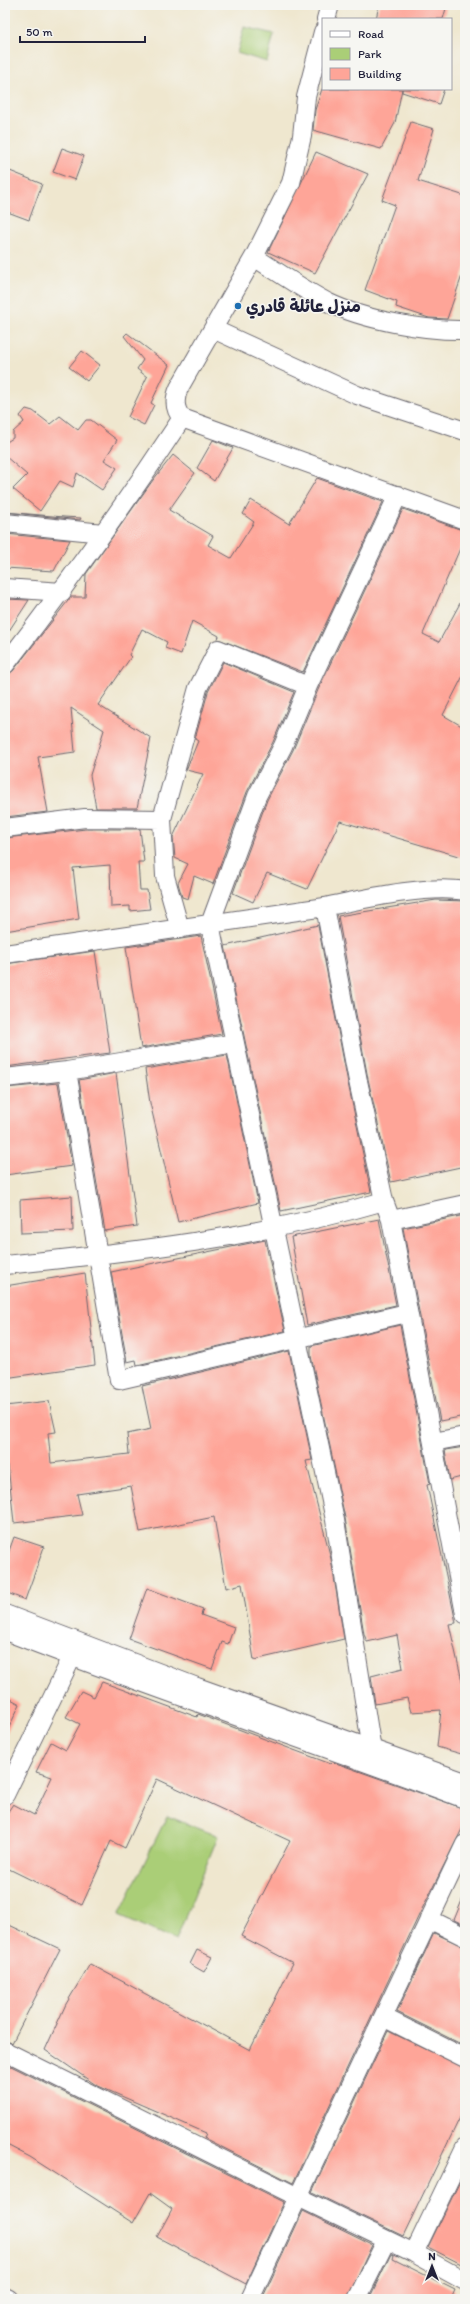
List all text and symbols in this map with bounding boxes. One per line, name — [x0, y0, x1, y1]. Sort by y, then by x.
scale bar — [20, 18, 145, 44]
legend — [322, 18, 452, 90]
text: 50 m — [26, 25, 52, 39]
text: Road — [358, 27, 384, 41]
text: Park — [358, 47, 382, 61]
text: Building — [358, 67, 402, 81]
place label: منزل عائلة قادري — [246, 296, 361, 319]
marker: منزل عائلة قادري — [233, 301, 243, 311]
north arrow — [412, 2246, 452, 2286]
text: N — [428, 2250, 436, 2263]

